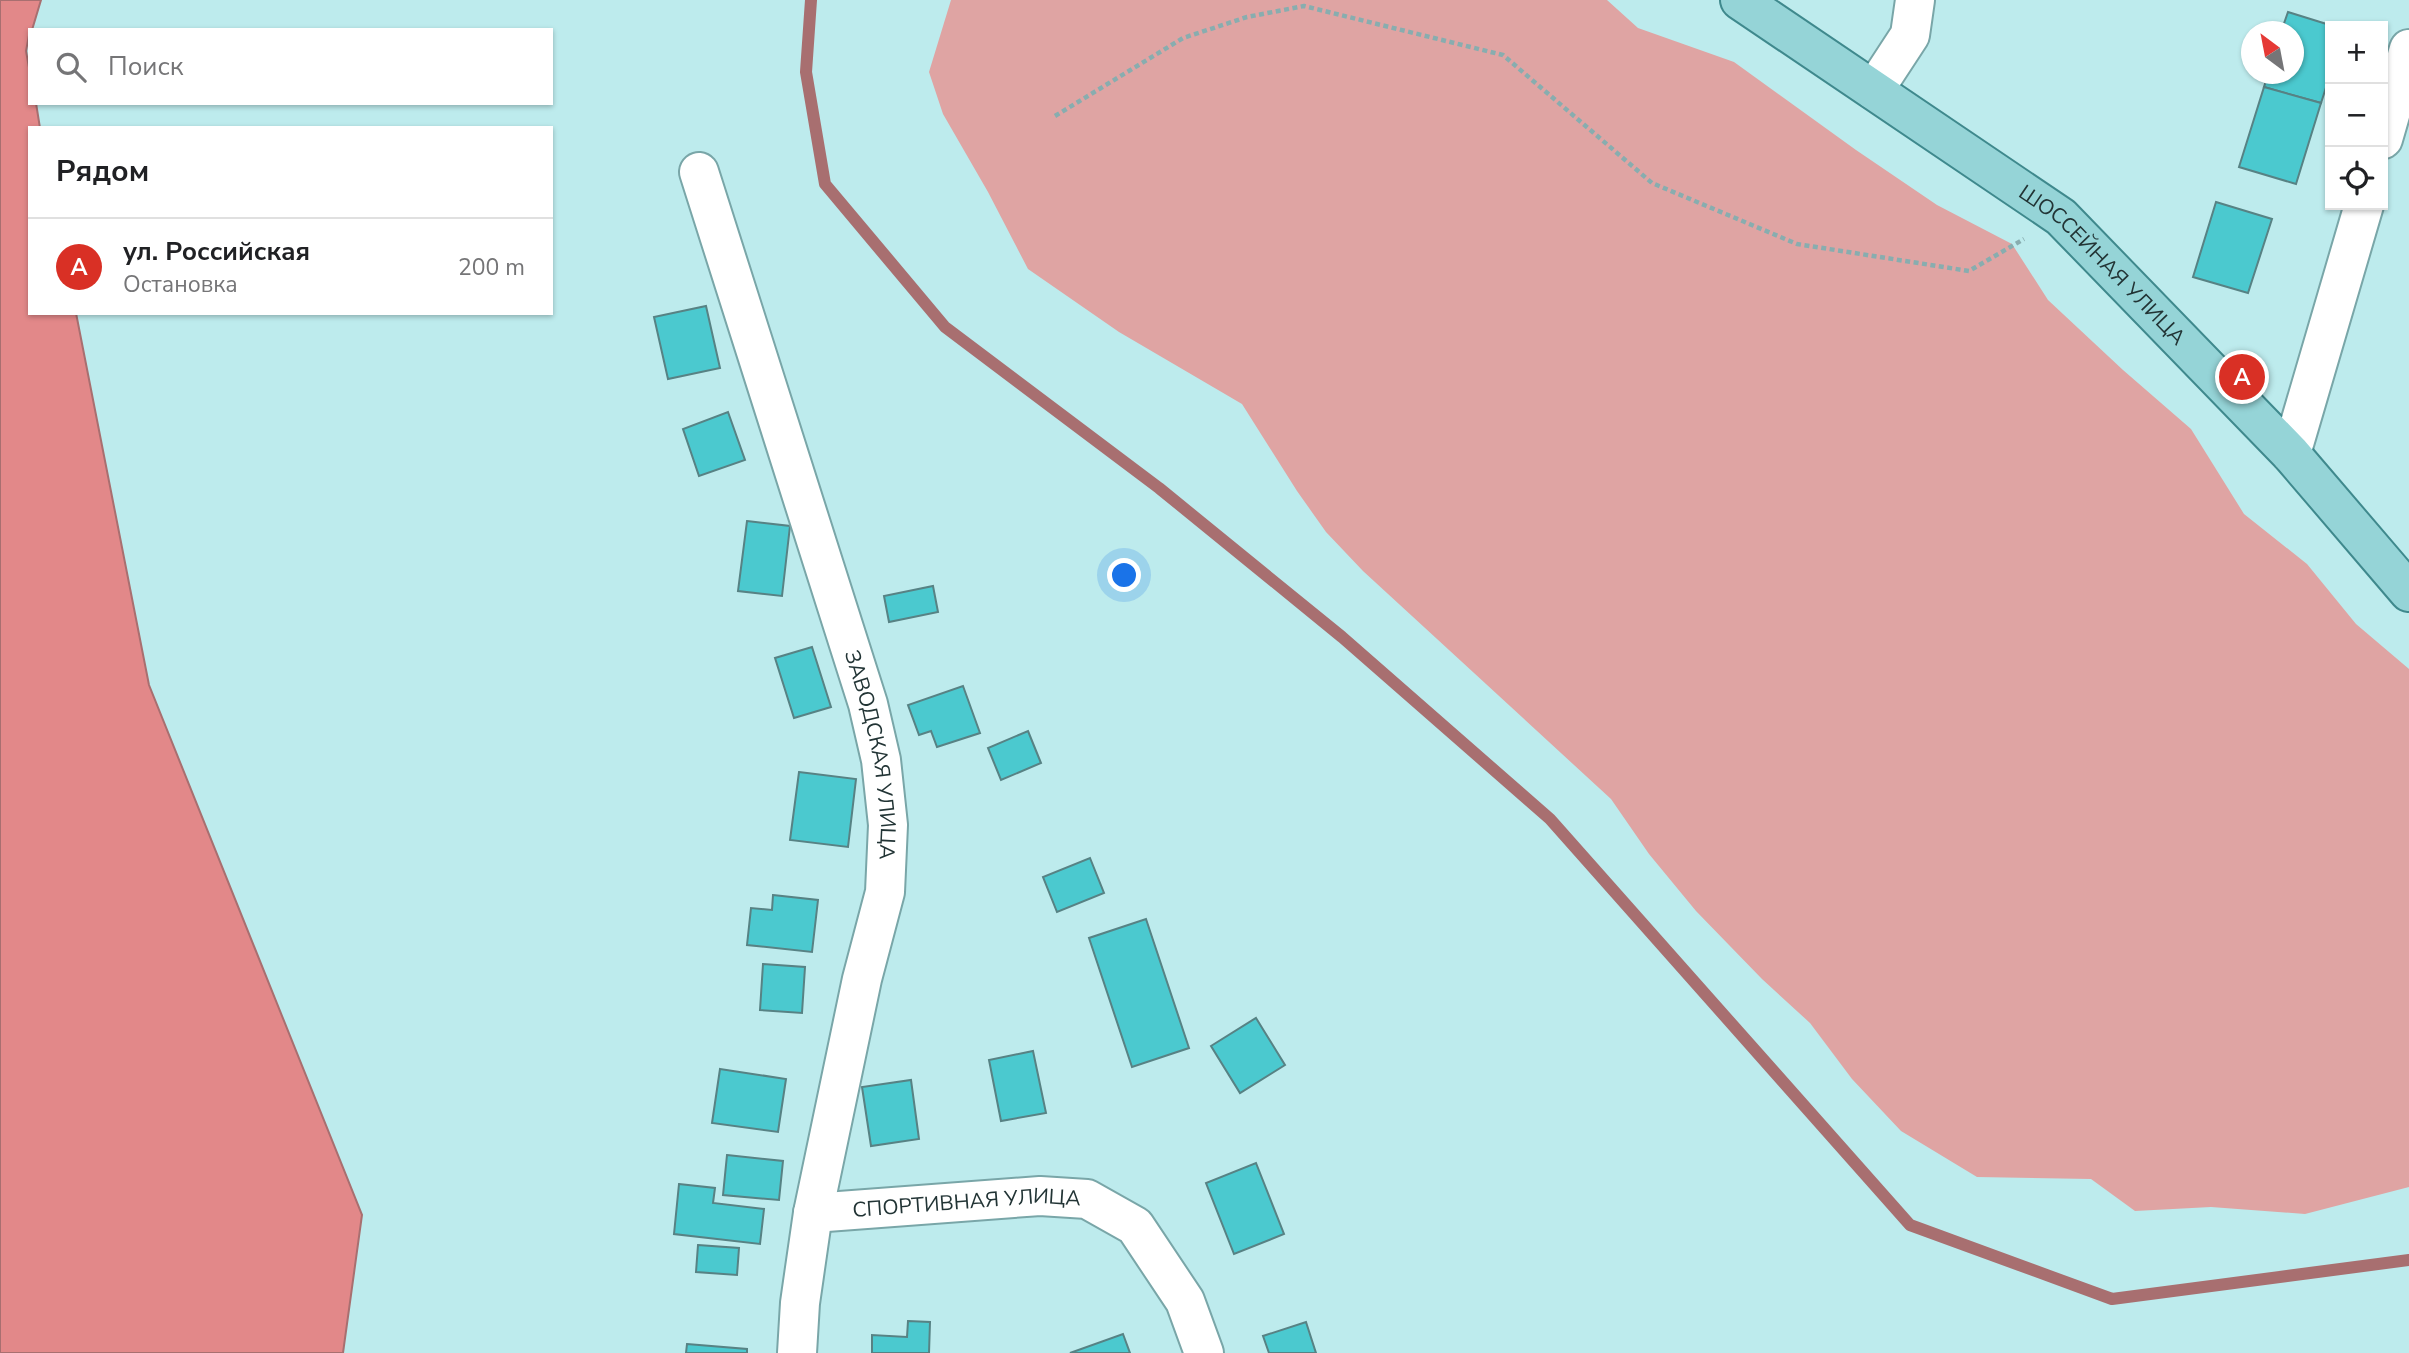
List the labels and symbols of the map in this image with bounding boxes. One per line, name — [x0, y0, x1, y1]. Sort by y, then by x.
north arrow — [2241, 21, 2304, 84]
street label: ШОССЕЙНАЯ УЛИЦА — [2013, 178, 2192, 351]
pin: A — [2219, 351, 2265, 403]
your location — [1107, 558, 1141, 592]
street label: ЗАВОДСКАЯ УЛИЦА — [838, 646, 902, 860]
street label: СПОРТИВНАЯ УЛИЦА — [851, 1182, 1082, 1224]

